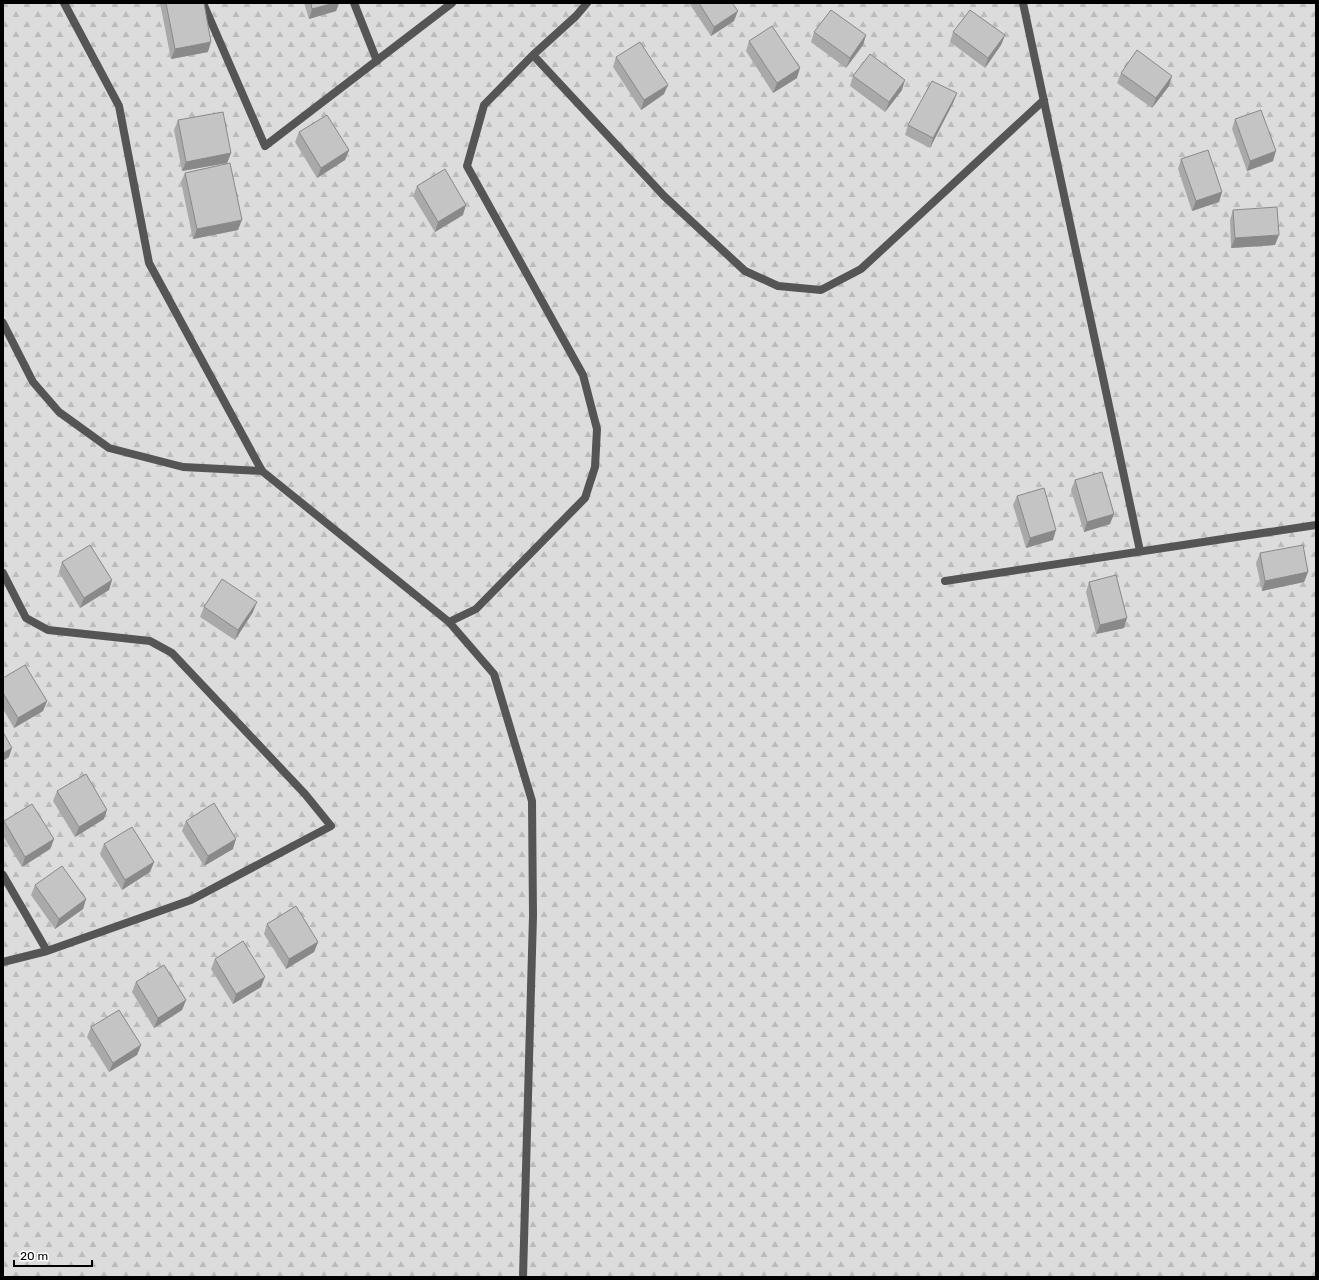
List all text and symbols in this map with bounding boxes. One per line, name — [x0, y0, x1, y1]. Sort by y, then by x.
scale bar — [14, 1242, 92, 1268]
text: 20 m — [20, 1249, 48, 1263]

